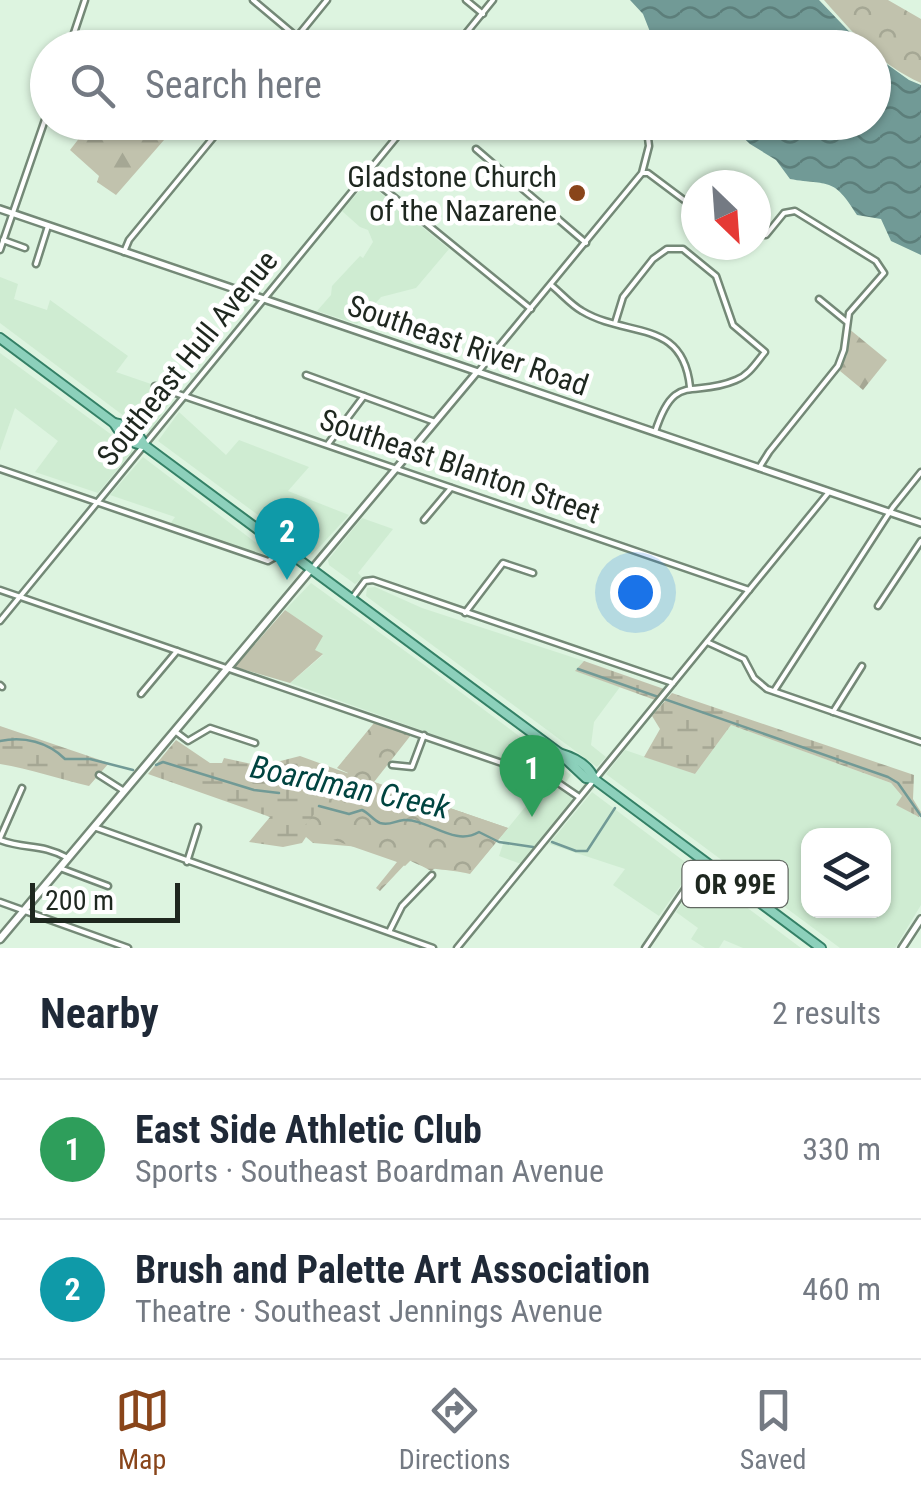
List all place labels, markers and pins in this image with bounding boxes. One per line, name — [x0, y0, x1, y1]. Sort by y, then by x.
place label: Gladstone Church of the Nazarene — [347, 159, 557, 228]
marker: Gladstone Church of the Nazarene — [566, 182, 588, 204]
pin: 2 — [254, 498, 320, 580]
pin: 1 — [500, 734, 564, 817]

